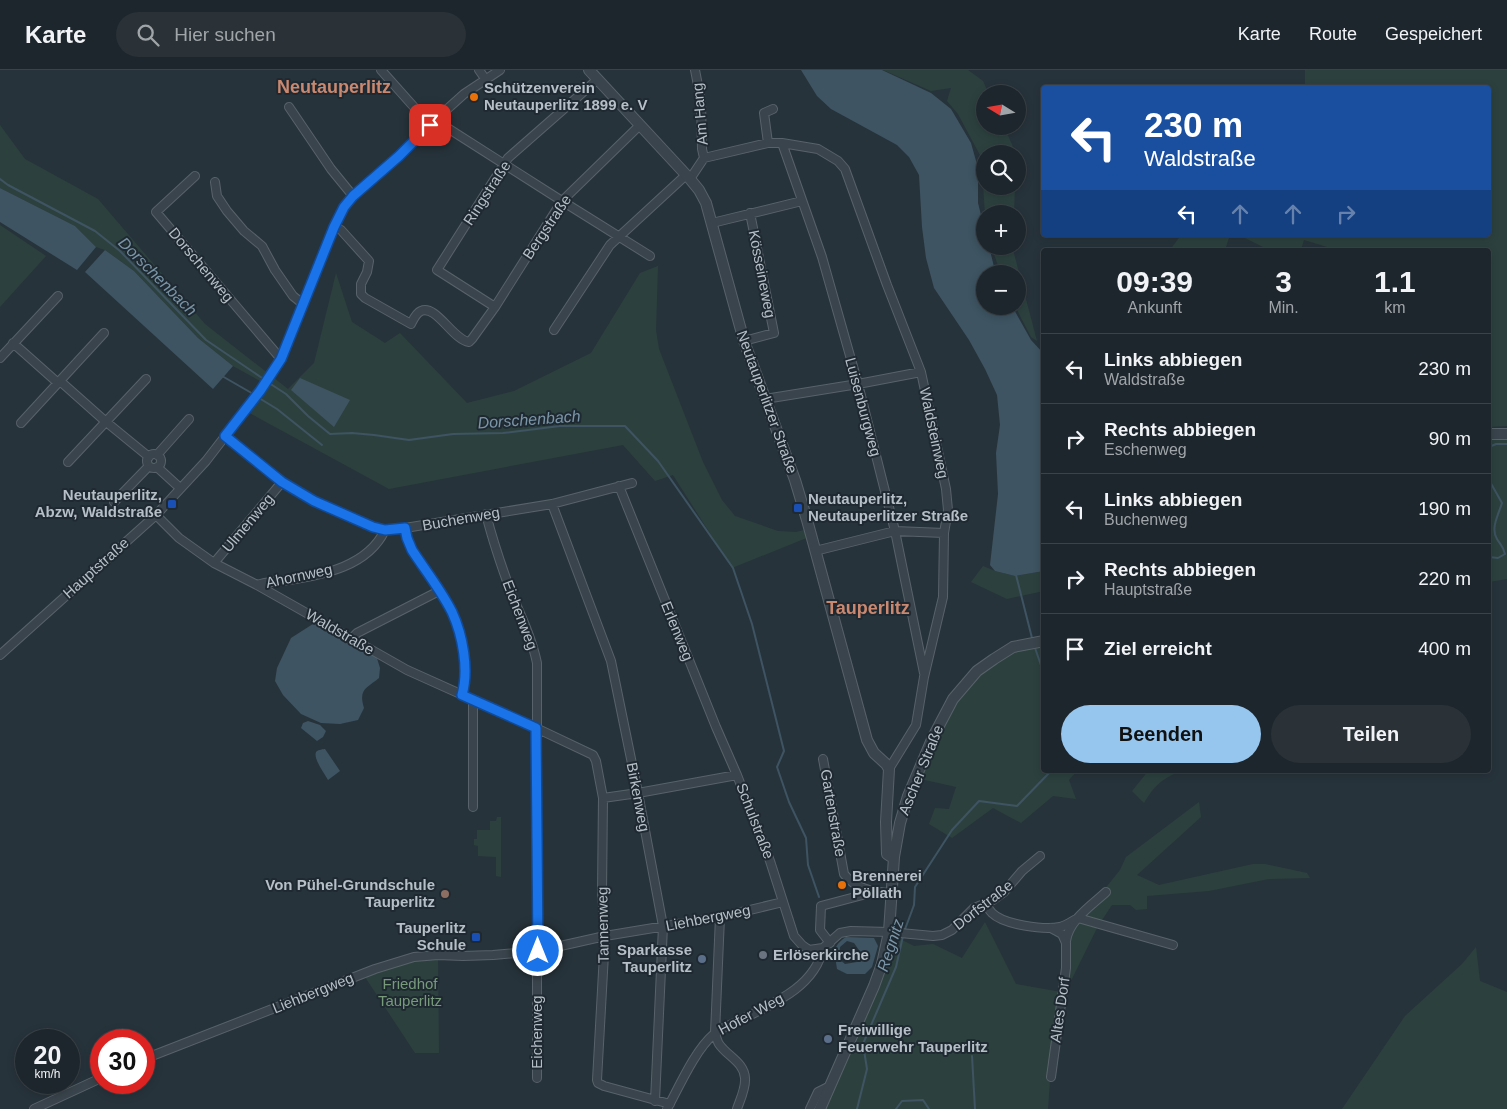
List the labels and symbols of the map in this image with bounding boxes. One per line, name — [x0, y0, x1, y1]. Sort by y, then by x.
district label: Neutauperlitz — [277, 77, 391, 97]
place label: Schützenverein Neutauperlitz 1899 e. V — [484, 79, 647, 113]
street label: Am Hang — [688, 82, 711, 146]
north arrow — [976, 85, 1026, 135]
marker: Schützenverein Neutauperlitz 1899 e. V — [468, 91, 480, 103]
pin — [409, 104, 451, 146]
street label: Ringstraße — [459, 157, 514, 228]
street label: Bergstraße — [519, 191, 574, 262]
street label: Dorschenweg — [165, 224, 237, 305]
street label: Kösseineweg — [746, 228, 779, 319]
water label: Dorschenbach — [115, 234, 200, 319]
street label: Neutauperlitzer Straße — [734, 328, 801, 476]
street label: Luisenburgweg — [842, 356, 885, 458]
street label: Waldsteinweg — [917, 386, 952, 480]
water label: Dorschenbach — [477, 407, 581, 432]
place label: Neutauperlitz, Abzw, Waldstraße — [35, 486, 162, 520]
street label: Ulmenweg — [218, 490, 277, 555]
place label: Neutauperlitz, Neutauperlitzer Straße — [808, 490, 968, 524]
marker: Neutauperlitz, Abzw, Waldstraße — [166, 498, 178, 510]
marker: Neutauperlitz, Neutauperlitzer Straße — [792, 502, 804, 514]
street label: Buchenweg — [421, 503, 501, 534]
street label: Hauptstraße — [59, 534, 132, 602]
street label: Ahornweg — [264, 560, 334, 591]
street label: Eichenweg — [499, 578, 542, 652]
district label: Tauperlitz — [826, 598, 910, 618]
street label: Erlenweg — [658, 599, 697, 663]
street label: Waldstraße — [303, 605, 377, 658]
street label: Ascher Straße — [895, 722, 946, 817]
street label: Birkenweg — [623, 761, 654, 833]
street label: Gartenstraße — [817, 768, 850, 858]
street label: Schulstraße — [733, 780, 778, 861]
place label: Brennerei Pöllath — [852, 867, 922, 901]
place label: Von Pühel-Grundschule Tauperlitz — [265, 876, 435, 910]
street label: Dorfstraße — [950, 876, 1016, 933]
marker: Brennerei Pöllath — [836, 879, 848, 891]
street label: Tannenweg — [593, 886, 612, 964]
marker: Von Pühel-Grundschule Tauperlitz — [439, 888, 451, 900]
street label: Liehbergweg — [664, 901, 752, 934]
water label: Regnitz — [874, 917, 907, 974]
place label: Tauperlitz Schule — [396, 919, 466, 953]
position arrow — [511, 924, 563, 976]
marker: Tauperlitz Schule — [470, 931, 482, 943]
place label: Sparkasse Tauperlitz — [617, 941, 692, 975]
place label: Erlöserkirche — [773, 946, 869, 963]
marker: Erlöserkirche — [757, 949, 769, 961]
marker: Sparkasse Tauperlitz — [696, 953, 708, 965]
street label: Liehbergweg — [270, 969, 356, 1017]
park label: Friedhof Tauperlitz — [378, 975, 442, 1009]
street label: Altes Dorf — [1047, 975, 1073, 1044]
street label: Hofer Weg — [715, 989, 786, 1038]
street label: Eichenweg — [528, 995, 545, 1069]
place label: Freiwillige Feuerwehr Tauperlitz — [838, 1021, 988, 1055]
speed limit sign: 30 — [90, 1029, 155, 1094]
marker: Freiwillige Feuerwehr Tauperlitz — [822, 1033, 834, 1045]

